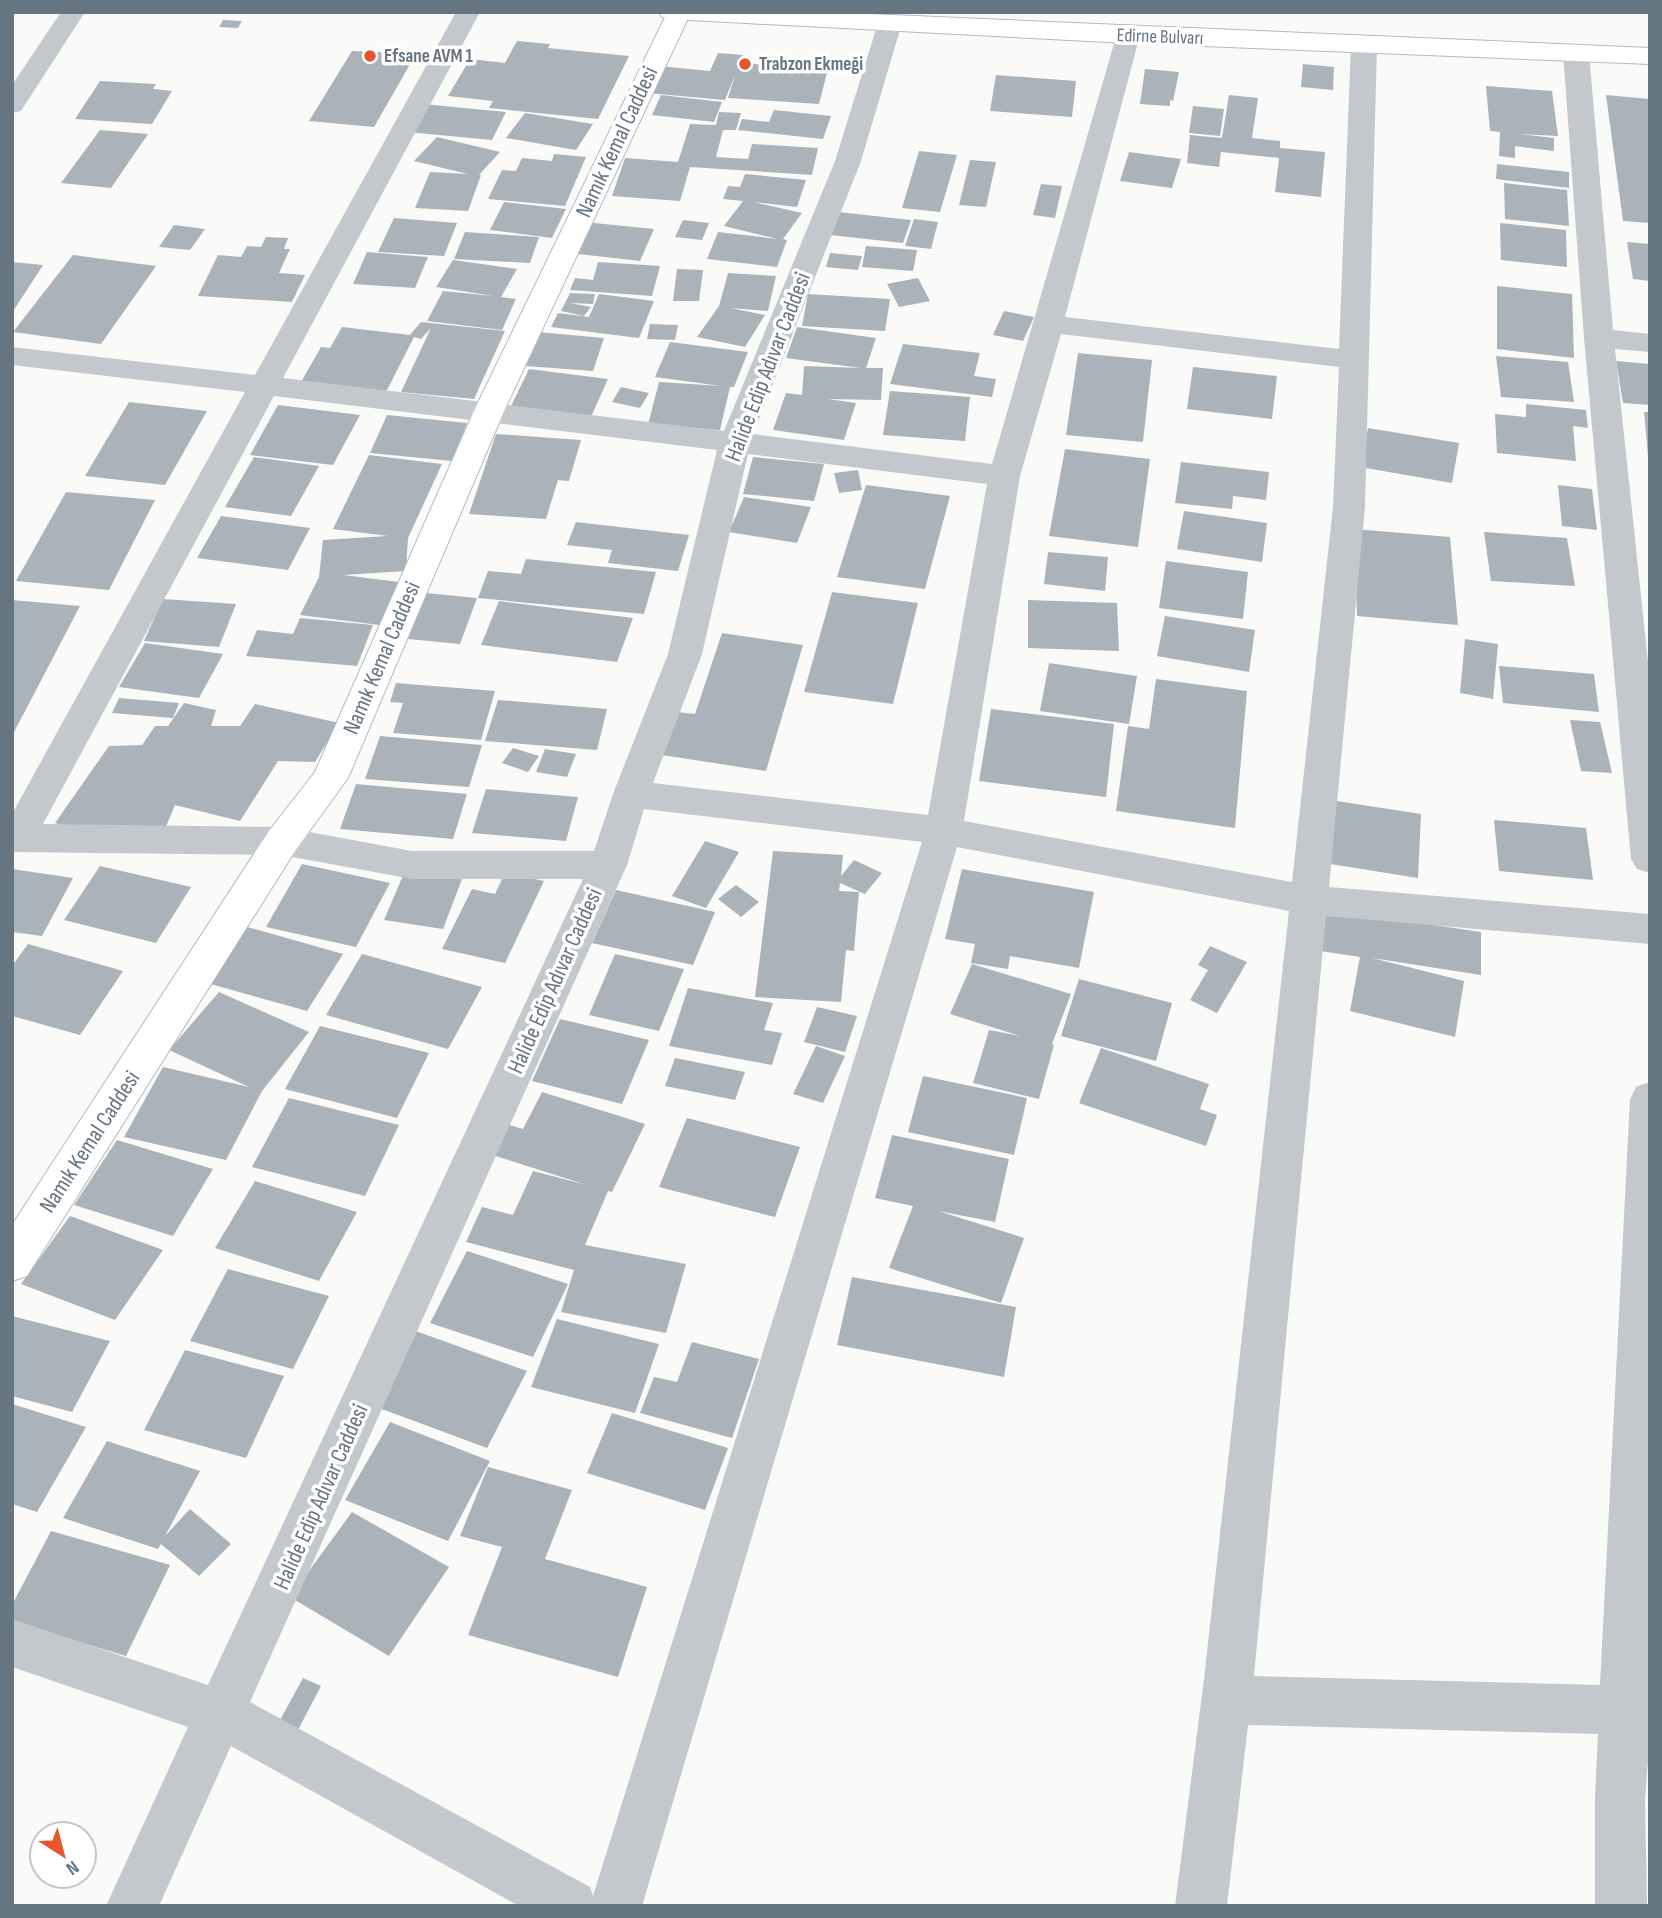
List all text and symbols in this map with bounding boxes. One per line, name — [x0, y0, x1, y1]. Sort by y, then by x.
street label: Edirne Bulvarı — [1116, 24, 1204, 50]
place label: Efsane AVM 1 — [384, 45, 473, 68]
marker: Efsane AVM 1 — [362, 48, 378, 64]
place label: Trabzon Ekmeği — [759, 53, 863, 76]
marker: Trabzon Ekmeği — [737, 56, 753, 72]
street label: Namık Kemal Caddesi — [570, 62, 664, 222]
street label: Halide Edip Adıvar Caddesi — [719, 269, 817, 465]
street label: Namık Kemal Caddesi — [337, 577, 427, 739]
street label: Halide Edip Adıvar Caddesi — [502, 884, 608, 1078]
street label: Namık Kemal Caddesi — [34, 1066, 146, 1218]
street label: Halide Edip Adıvar Caddesi — [268, 1400, 374, 1594]
north arrow — [28, 1820, 98, 1890]
text: N — [61, 1855, 83, 1880]

